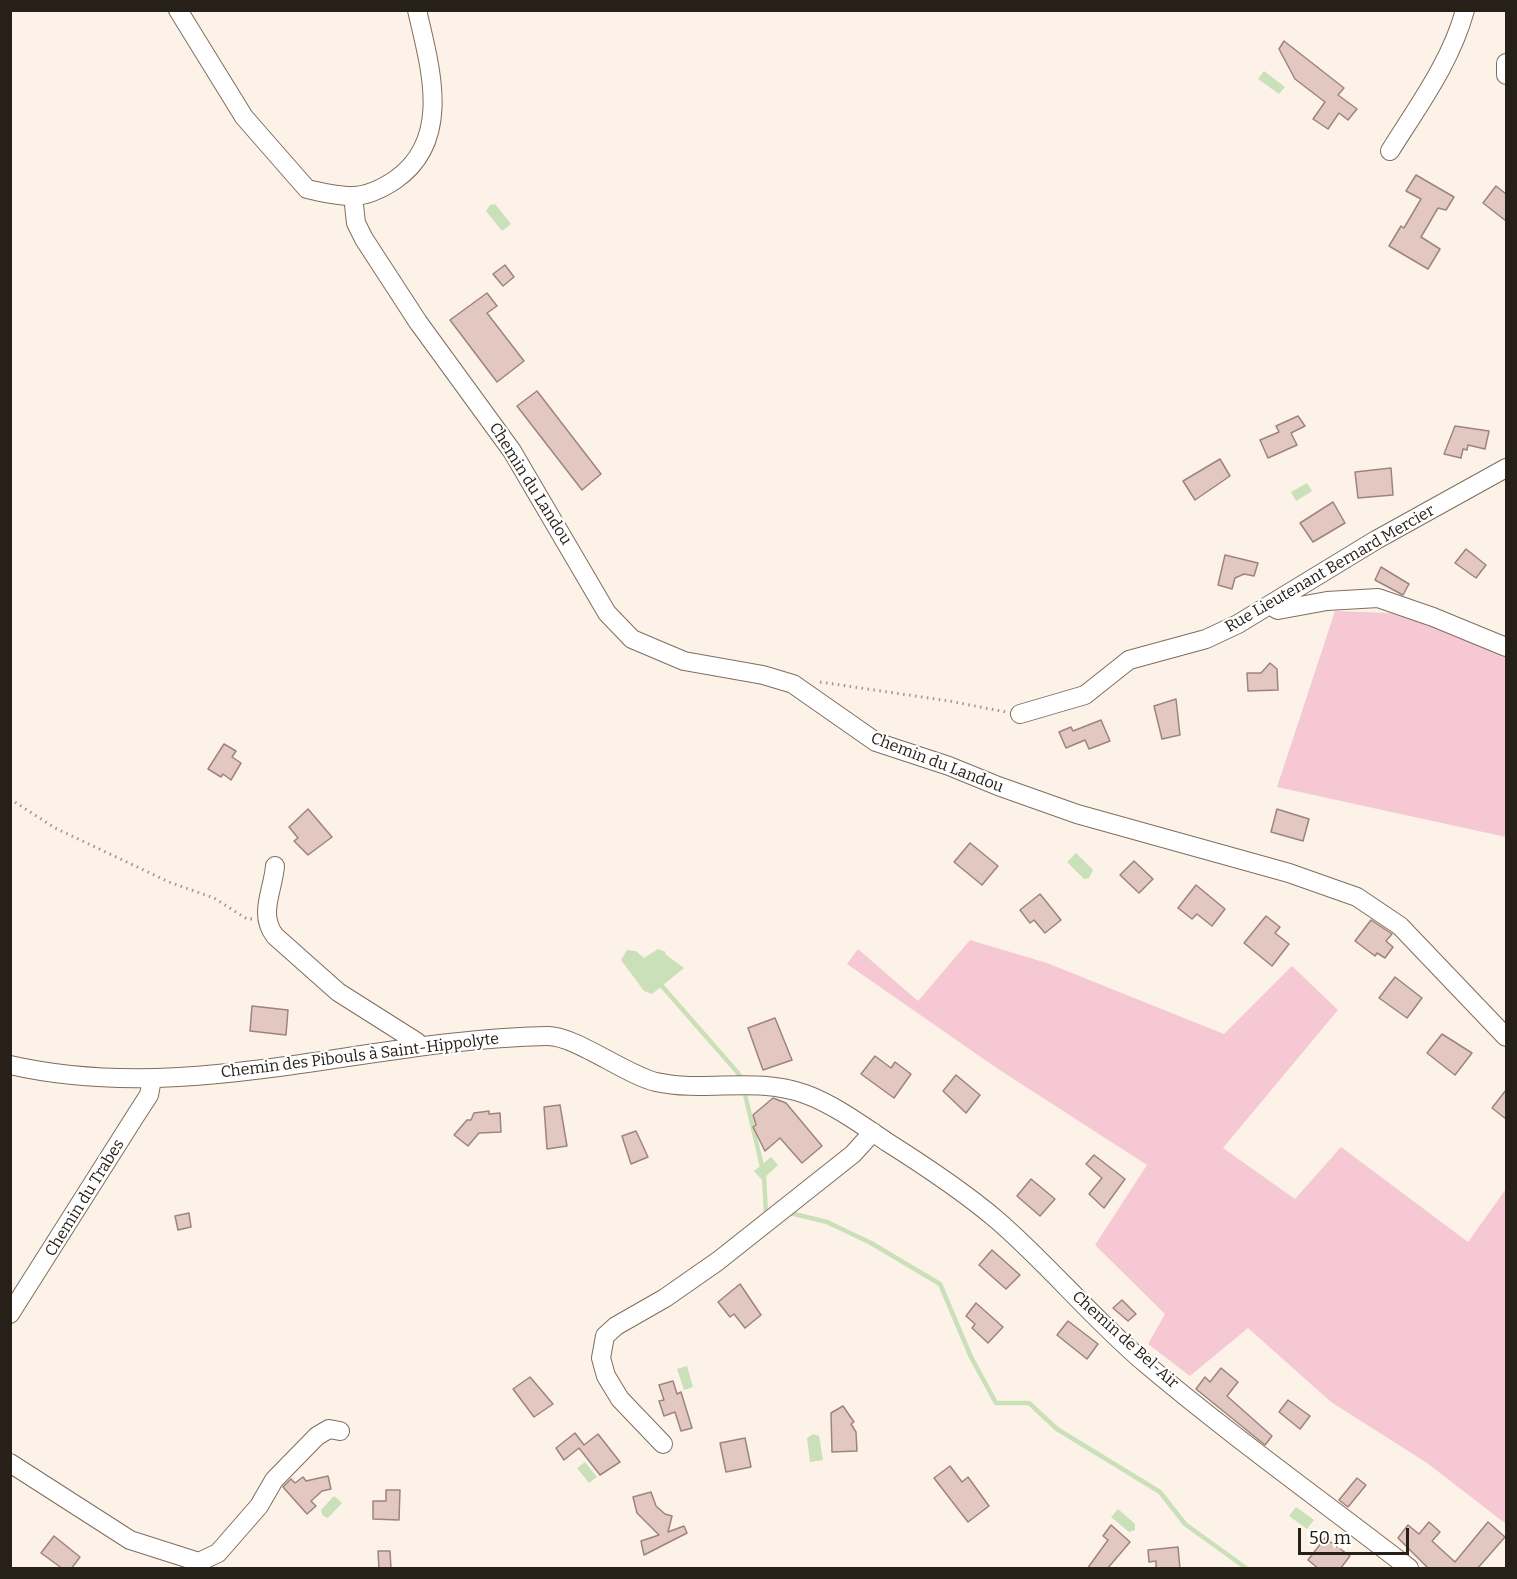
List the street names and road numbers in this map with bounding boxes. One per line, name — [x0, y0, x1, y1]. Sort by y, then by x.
street label: Chemin du Landou — [485, 419, 575, 549]
street label: Rue Lieutenant Bernard Mercier — [1222, 501, 1438, 637]
street label: Chemin du Landou — [868, 729, 1006, 797]
street label: Chemin des Pibouls à Saint-Hippolyte — [220, 1029, 500, 1083]
street label: Chemin du Trabes — [41, 1136, 129, 1260]
street label: Chemin de Bel-Air — [1068, 1287, 1182, 1393]

